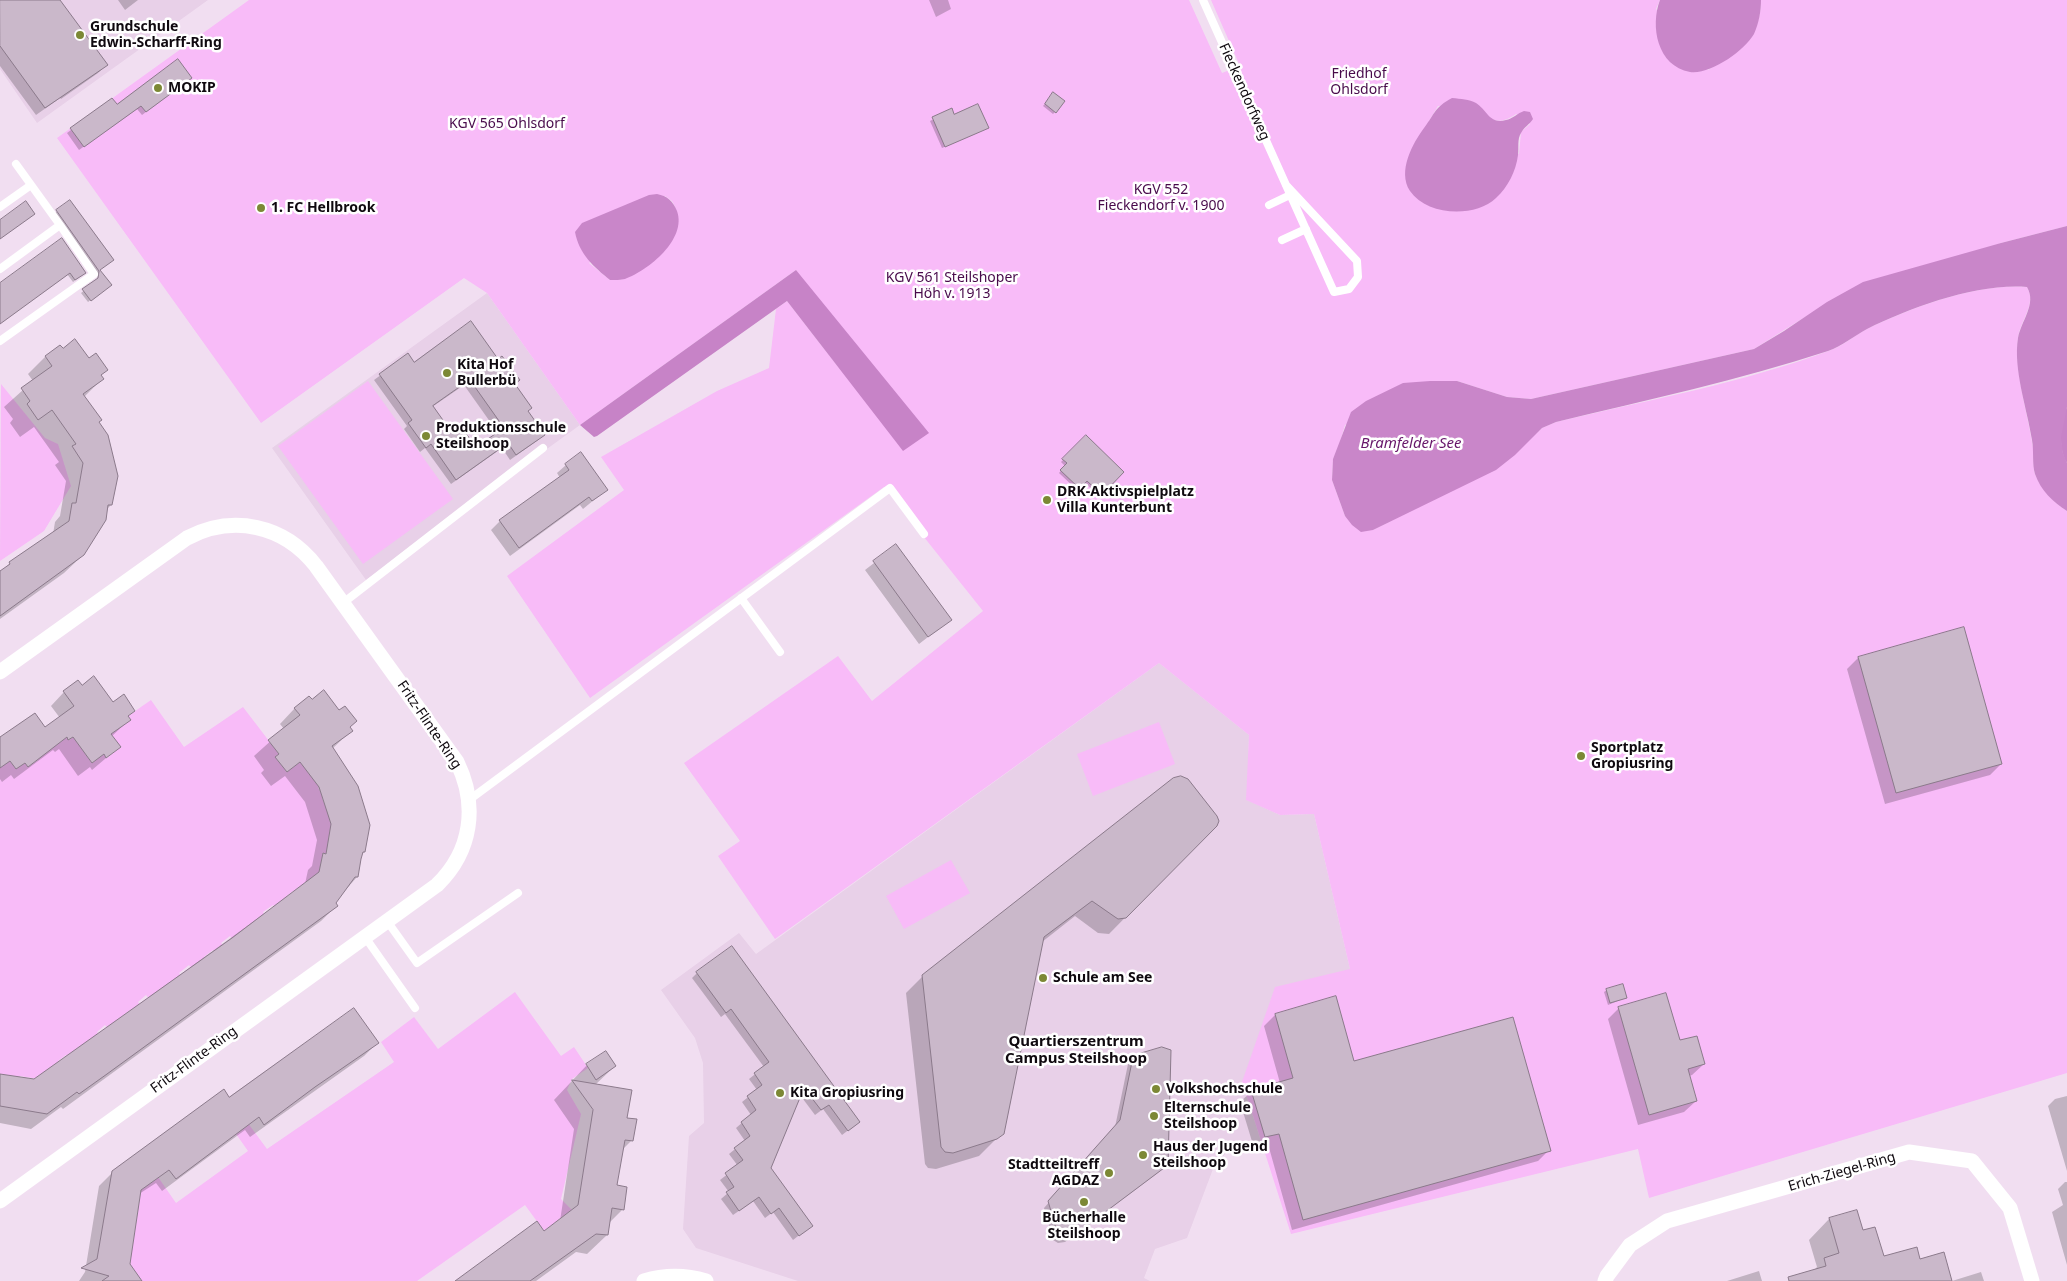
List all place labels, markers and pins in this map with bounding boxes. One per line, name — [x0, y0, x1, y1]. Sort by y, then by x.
place label: Grundschule Edwin-Scharff-Ring — [90, 19, 222, 52]
marker: Grundschule Edwin-Scharff-Ring — [74, 29, 86, 41]
place label: MOKIP — [168, 80, 216, 96]
marker: MOKIP — [152, 82, 164, 94]
place label: 1. FC Hellbrook — [271, 200, 375, 216]
marker: 1. FC Hellbrook — [255, 202, 267, 214]
place label: Kita Hof Bullerbü — [457, 357, 516, 390]
marker: Kita Hof Bullerbü — [441, 367, 453, 379]
place label: Produktionsschule Steilshoop — [436, 420, 566, 452]
marker: Produktionsschule Steilshoop — [420, 430, 432, 442]
place label: DRK-Aktivspielplatz Villa Kunterbunt — [1057, 484, 1194, 516]
marker: DRK-Aktivspielplatz Villa Kunterbunt — [1041, 494, 1053, 506]
place label: Sportplatz Gropiusring — [1591, 740, 1673, 772]
marker: Sportplatz Gropiusring — [1575, 750, 1587, 762]
place label: Schule am See — [1053, 970, 1152, 986]
marker: Schule am See — [1037, 972, 1049, 984]
place label: Volkshochschule — [1166, 1081, 1283, 1097]
marker: Volkshochschule — [1150, 1083, 1162, 1095]
place label: Kita Gropiusring — [790, 1085, 904, 1101]
marker: Kita Gropiusring — [774, 1087, 786, 1099]
place label: Elternschule Steilshoop — [1164, 1100, 1251, 1132]
marker: Elternschule Steilshoop — [1148, 1110, 1160, 1122]
place label: Haus der Jugend Steilshoop — [1153, 1139, 1268, 1172]
marker: Haus der Jugend Steilshoop — [1137, 1149, 1149, 1161]
place label: Stadtteiltreff AGDAZ — [1008, 1157, 1099, 1190]
marker: Stadtteiltreff AGDAZ — [1103, 1167, 1115, 1179]
marker: Bücherhalle Steilshoop — [1078, 1196, 1090, 1208]
place label: Bücherhalle Steilshoop — [1042, 1210, 1126, 1242]

